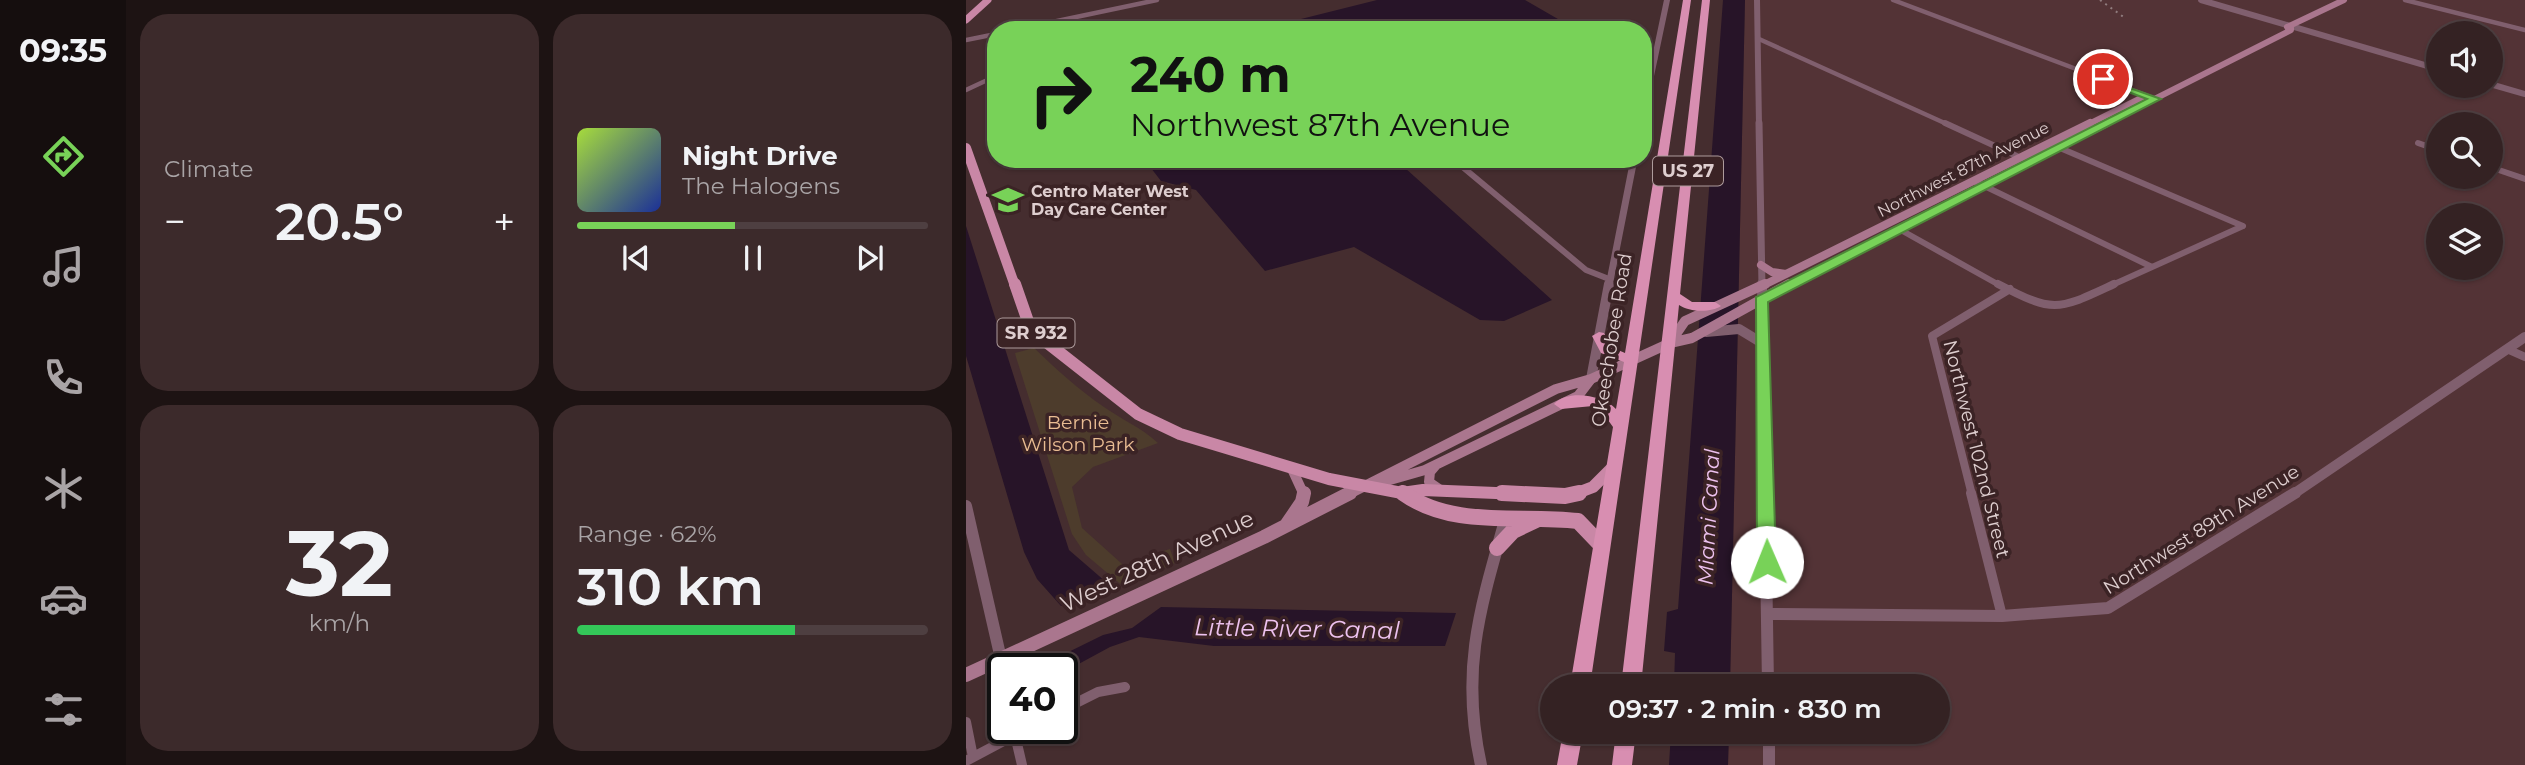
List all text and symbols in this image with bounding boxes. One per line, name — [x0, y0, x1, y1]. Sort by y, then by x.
map controls — [2426, 21, 2503, 280]
button: sound — [2426, 21, 2503, 98]
text: 09:35 — [19, 31, 107, 70]
text: 240 m — [1130, 45, 1291, 104]
icon: right — [1015, 49, 1106, 140]
pin — [2073, 49, 2133, 109]
icon: arrive — [2084, 60, 2122, 98]
text: Northwest 87th Avenue — [1130, 105, 1510, 144]
button: search — [2426, 112, 2503, 189]
street label: Northwest 87th Avenue — [1874, 118, 2052, 221]
icon: directions — [39, 132, 88, 181]
text: Night Drive — [682, 140, 838, 172]
text: Climate — [164, 155, 253, 183]
road number: US 27 — [1653, 156, 1723, 186]
text: The Halogens — [682, 172, 840, 200]
place label: Centro Mater West Day Care Center — [1031, 182, 1189, 219]
school or university icon: Centro Mater West Day Care Center — [991, 183, 1025, 217]
text: 20.5° — [275, 190, 404, 253]
text: − — [164, 198, 186, 245]
text: + — [493, 198, 515, 245]
button: layers — [2426, 203, 2503, 280]
icon: previous — [617, 239, 655, 277]
icon: pause — [734, 239, 772, 277]
icon: next — [851, 239, 889, 277]
icon: music — [39, 242, 88, 291]
street label: Okeechobee Road — [1586, 252, 1637, 429]
road number: SR 932 — [998, 318, 1074, 348]
street label: Northwest 102nd Street — [1938, 338, 2015, 561]
icon: phone — [39, 353, 88, 402]
park label: Bernie Wilson Park — [1021, 411, 1135, 456]
water label: Miami Canal — [1692, 448, 1725, 586]
street label: Northwest 89th Avenue — [2099, 460, 2303, 599]
icon: climate — [39, 464, 88, 513]
street label: West 28th Avenue — [1056, 504, 1258, 618]
text: 32 — [286, 508, 393, 619]
text: Range · 62% — [577, 520, 717, 548]
position arrow — [1730, 525, 1804, 599]
text: 310 km — [577, 555, 764, 618]
icon: car — [39, 574, 88, 623]
text: km/h — [309, 609, 370, 637]
water label: Little River Canal — [1194, 612, 1401, 645]
speed limit sign: 40 — [987, 653, 1078, 744]
icon: filters — [39, 685, 88, 734]
text: 09:37 · 2 min · 830 m — [1608, 693, 1882, 725]

